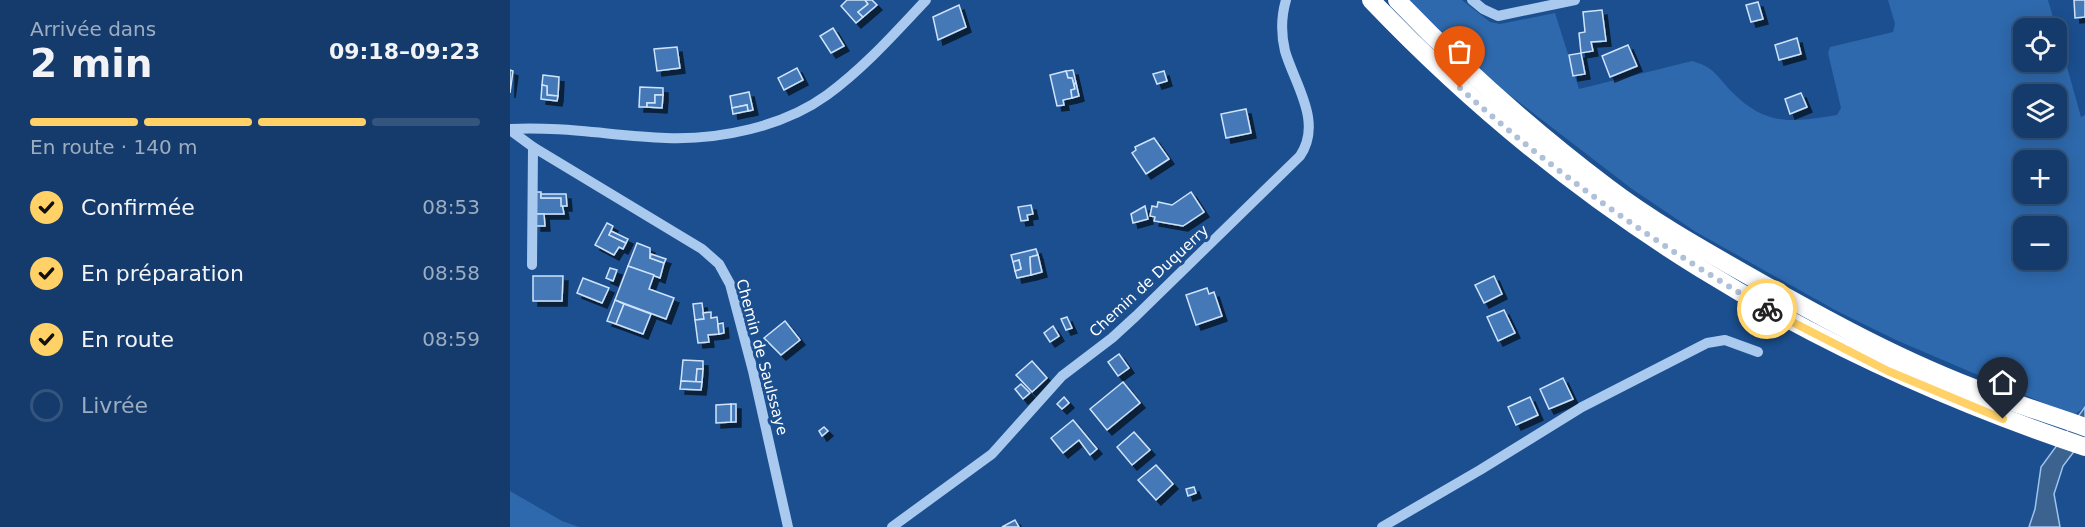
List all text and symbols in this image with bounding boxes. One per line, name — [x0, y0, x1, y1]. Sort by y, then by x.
text: Arrivée dans — [30, 17, 156, 41]
map controls — [2013, 18, 2067, 270]
button: locate — [2013, 18, 2067, 72]
pin — [1434, 26, 1485, 88]
icon: bag — [1443, 35, 1476, 68]
text: 09:18–09:23 — [329, 39, 480, 64]
text: 2 min — [30, 41, 152, 86]
button: layers — [2013, 84, 2067, 138]
text: En route · 140 m — [30, 135, 198, 159]
button: + — [2013, 150, 2067, 204]
icon: check — [30, 191, 63, 224]
text: Confirmée — [81, 195, 195, 220]
text: 08:53 — [422, 195, 480, 219]
button: − — [2013, 216, 2067, 270]
street label: Chemin de Duquerry — [1086, 221, 1212, 341]
icon: check — [30, 257, 63, 290]
text: En préparation — [81, 261, 244, 286]
text: 08:58 — [422, 261, 480, 285]
street label: Chemin de Saulssaye — [732, 277, 792, 437]
courier — [1737, 279, 1797, 339]
icon: bike — [1751, 293, 1784, 326]
icon: check — [30, 323, 63, 356]
text: En route — [81, 327, 174, 352]
text: 08:59 — [422, 327, 480, 351]
pin — [1977, 357, 2028, 419]
icon: home — [1986, 366, 2019, 399]
text: Livrée — [81, 393, 148, 418]

